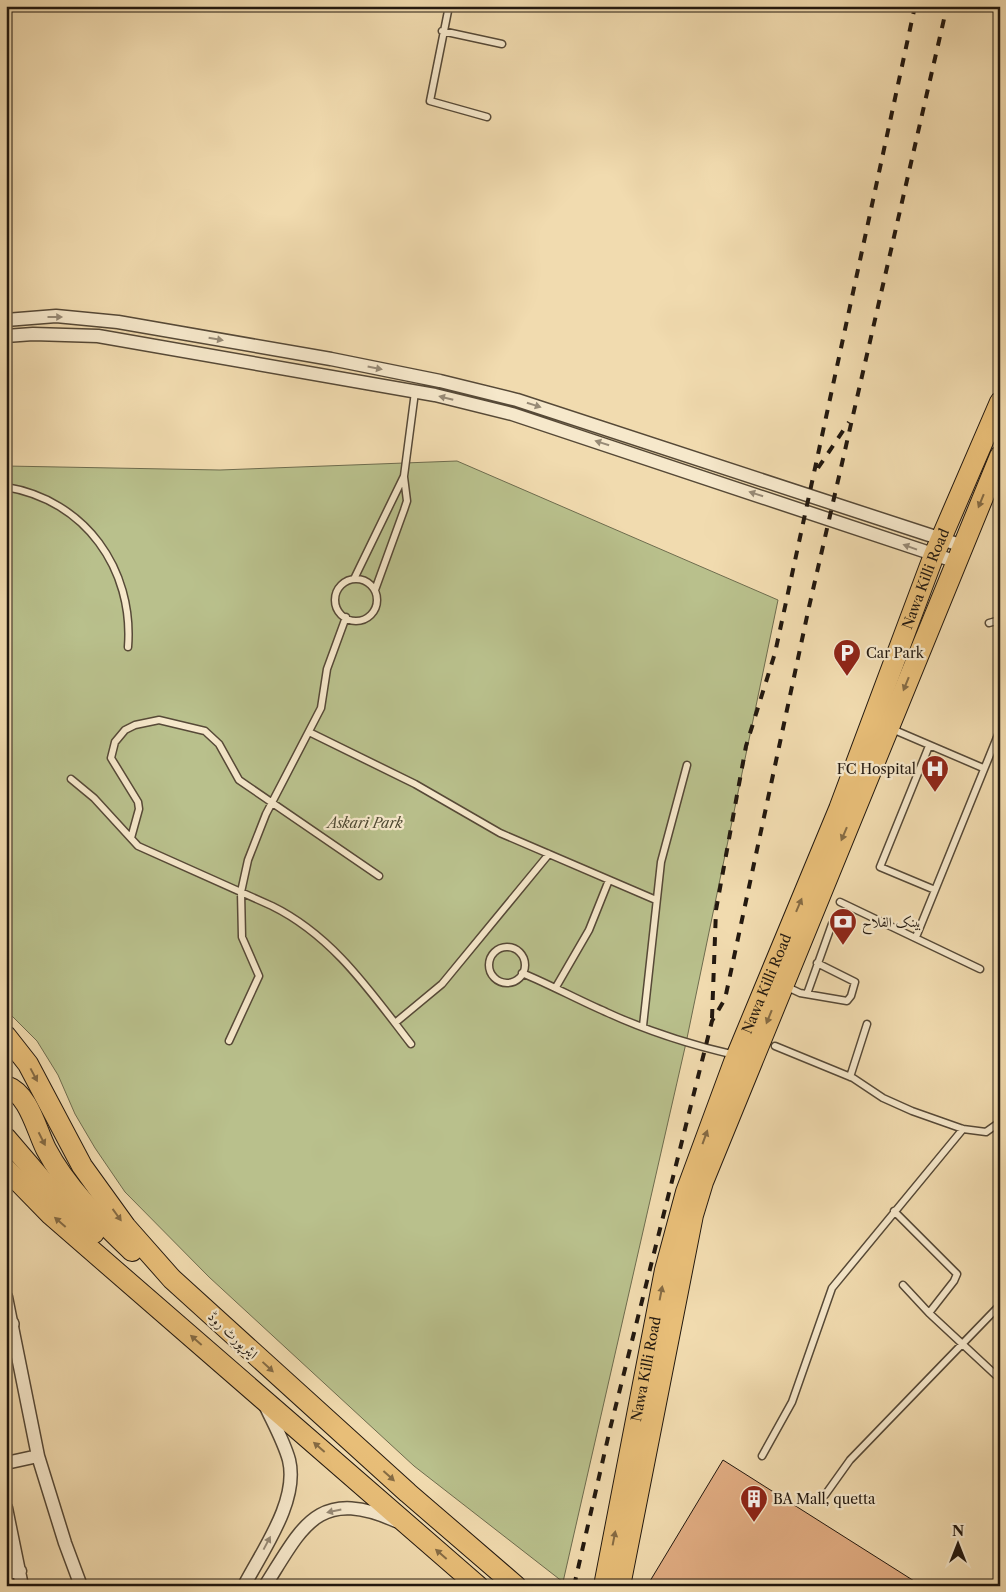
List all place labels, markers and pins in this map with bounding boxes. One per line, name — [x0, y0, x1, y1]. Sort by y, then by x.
parking icon: Car Park — [832, 638, 862, 677]
place label: Car Park — [866, 644, 925, 662]
hospital icon: FC Hospital — [920, 754, 950, 793]
place label: FC Hospital — [837, 760, 916, 778]
bank icon: بینک الفلاح — [828, 907, 858, 946]
place label: بینک الفلاح — [862, 913, 921, 935]
building icon: BA Mall, quetta — [739, 1484, 769, 1523]
place label: BA Mall, quetta — [773, 1490, 876, 1508]

